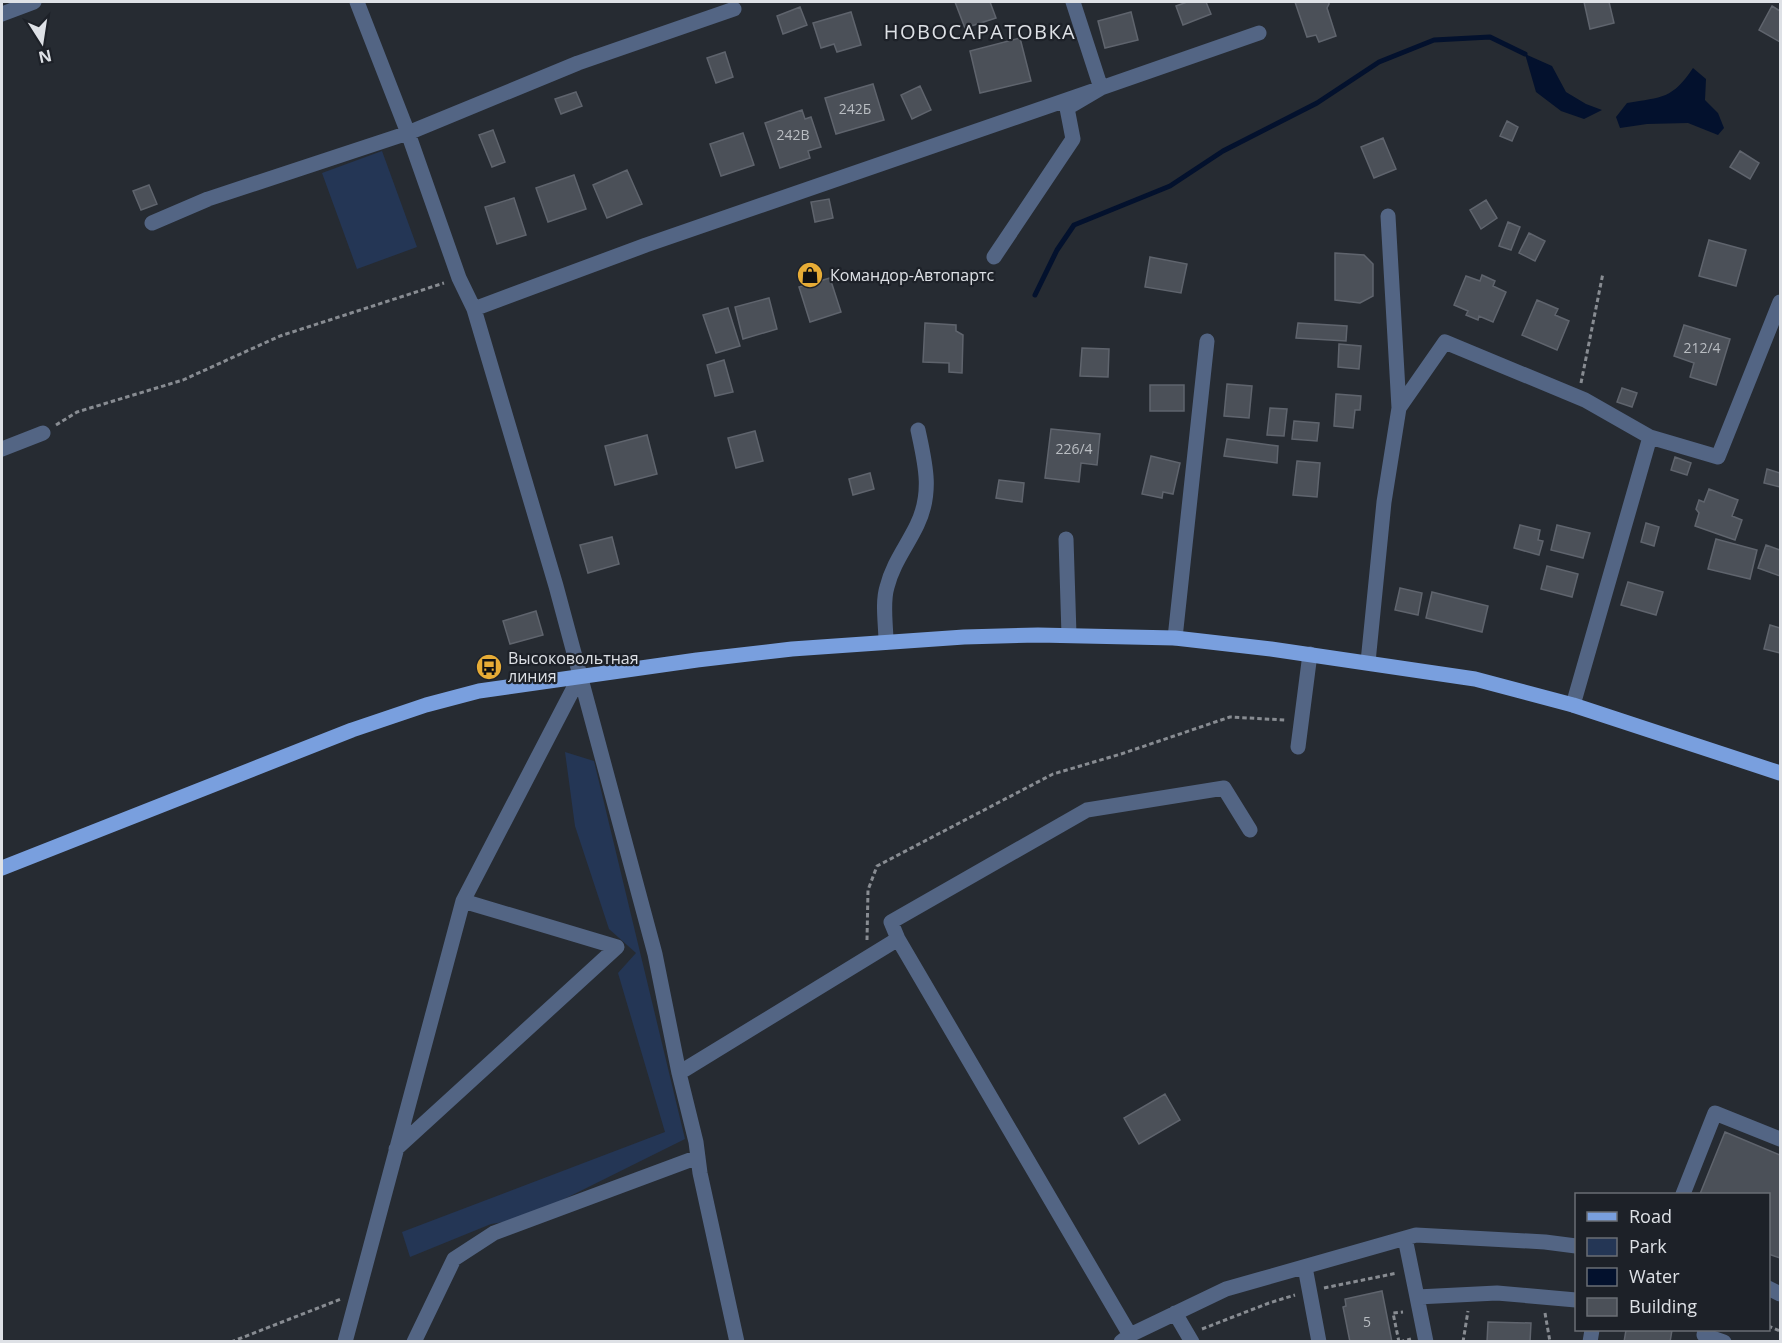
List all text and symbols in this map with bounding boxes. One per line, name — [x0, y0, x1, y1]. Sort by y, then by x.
north arrow — [12, 12, 72, 72]
district label: НОВОСАРАТОВКА — [884, 18, 1076, 45]
text: N — [36, 45, 54, 69]
house number: 242Б — [839, 99, 871, 118]
house number: 242В — [776, 125, 810, 144]
shop icon: Командор-Автопартс — [795, 260, 825, 290]
place label: Командор-Автопартс — [830, 264, 994, 286]
house number: 212/4 — [1683, 338, 1721, 357]
house number: 226/4 — [1055, 439, 1093, 458]
place label: Высоковольтная линия — [508, 647, 639, 687]
bus stop icon: Высоковольтная линия — [474, 652, 504, 682]
legend — [1575, 1193, 1770, 1331]
text: Road — [1629, 1204, 1672, 1228]
text: Park — [1629, 1234, 1667, 1258]
text: Water — [1629, 1264, 1680, 1288]
text: Building — [1629, 1294, 1697, 1318]
house number: 5 — [1363, 1312, 1371, 1331]

